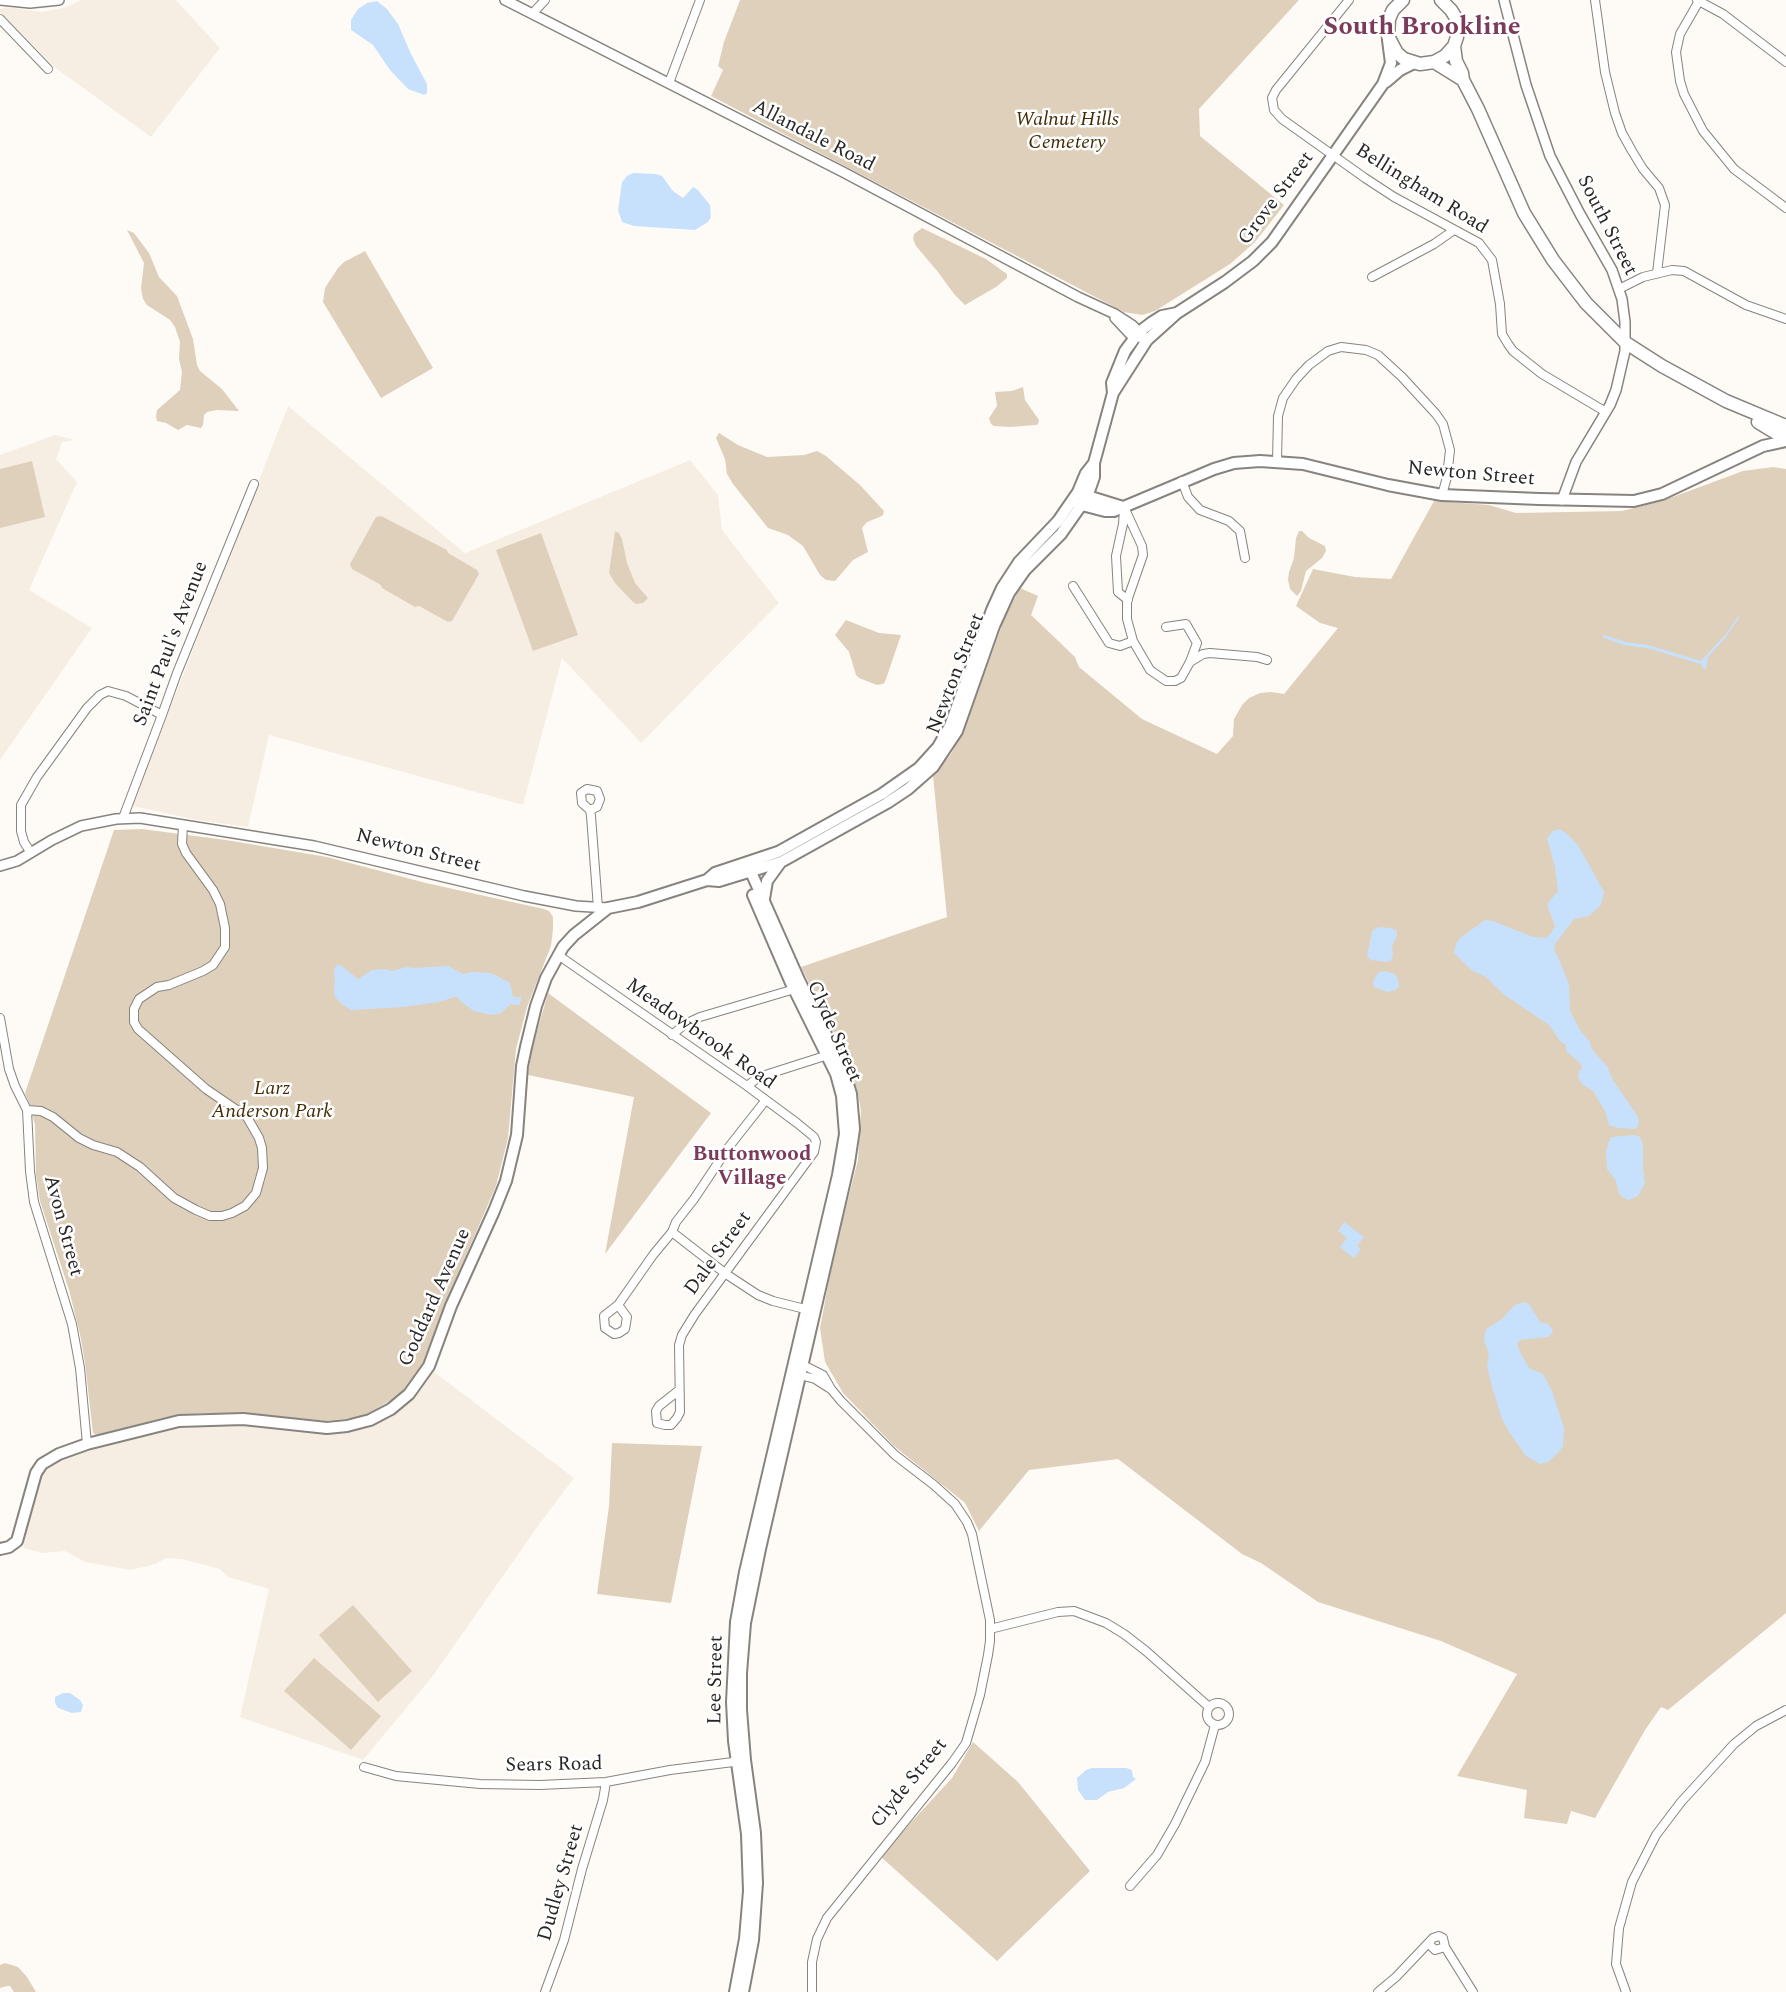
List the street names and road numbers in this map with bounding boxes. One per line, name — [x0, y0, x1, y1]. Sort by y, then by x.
street label: Allandale Road — [748, 96, 878, 178]
street label: Bellingham Road — [1350, 140, 1492, 240]
street label: Grove Street — [1234, 148, 1320, 250]
street label: South Street — [1571, 172, 1641, 280]
street label: Newton Street — [1406, 457, 1536, 493]
street label: Saint Paul's Avenue — [129, 558, 215, 730]
street label: Newton Street — [923, 610, 991, 738]
street label: Newton Street — [353, 825, 483, 879]
street label: Meadowbrook Road — [620, 974, 780, 1096]
street label: Clyde Street — [800, 978, 866, 1086]
street label: Avon Street — [37, 1173, 87, 1279]
street label: Dale Street — [680, 1207, 758, 1301]
street label: Goddard Avenue — [395, 1225, 477, 1371]
street label: Lee Street — [704, 1635, 730, 1725]
street label: Clyde Street — [867, 1734, 953, 1834]
street label: Sears Road — [505, 1753, 603, 1779]
street label: Dudley Street — [534, 1822, 590, 1944]

